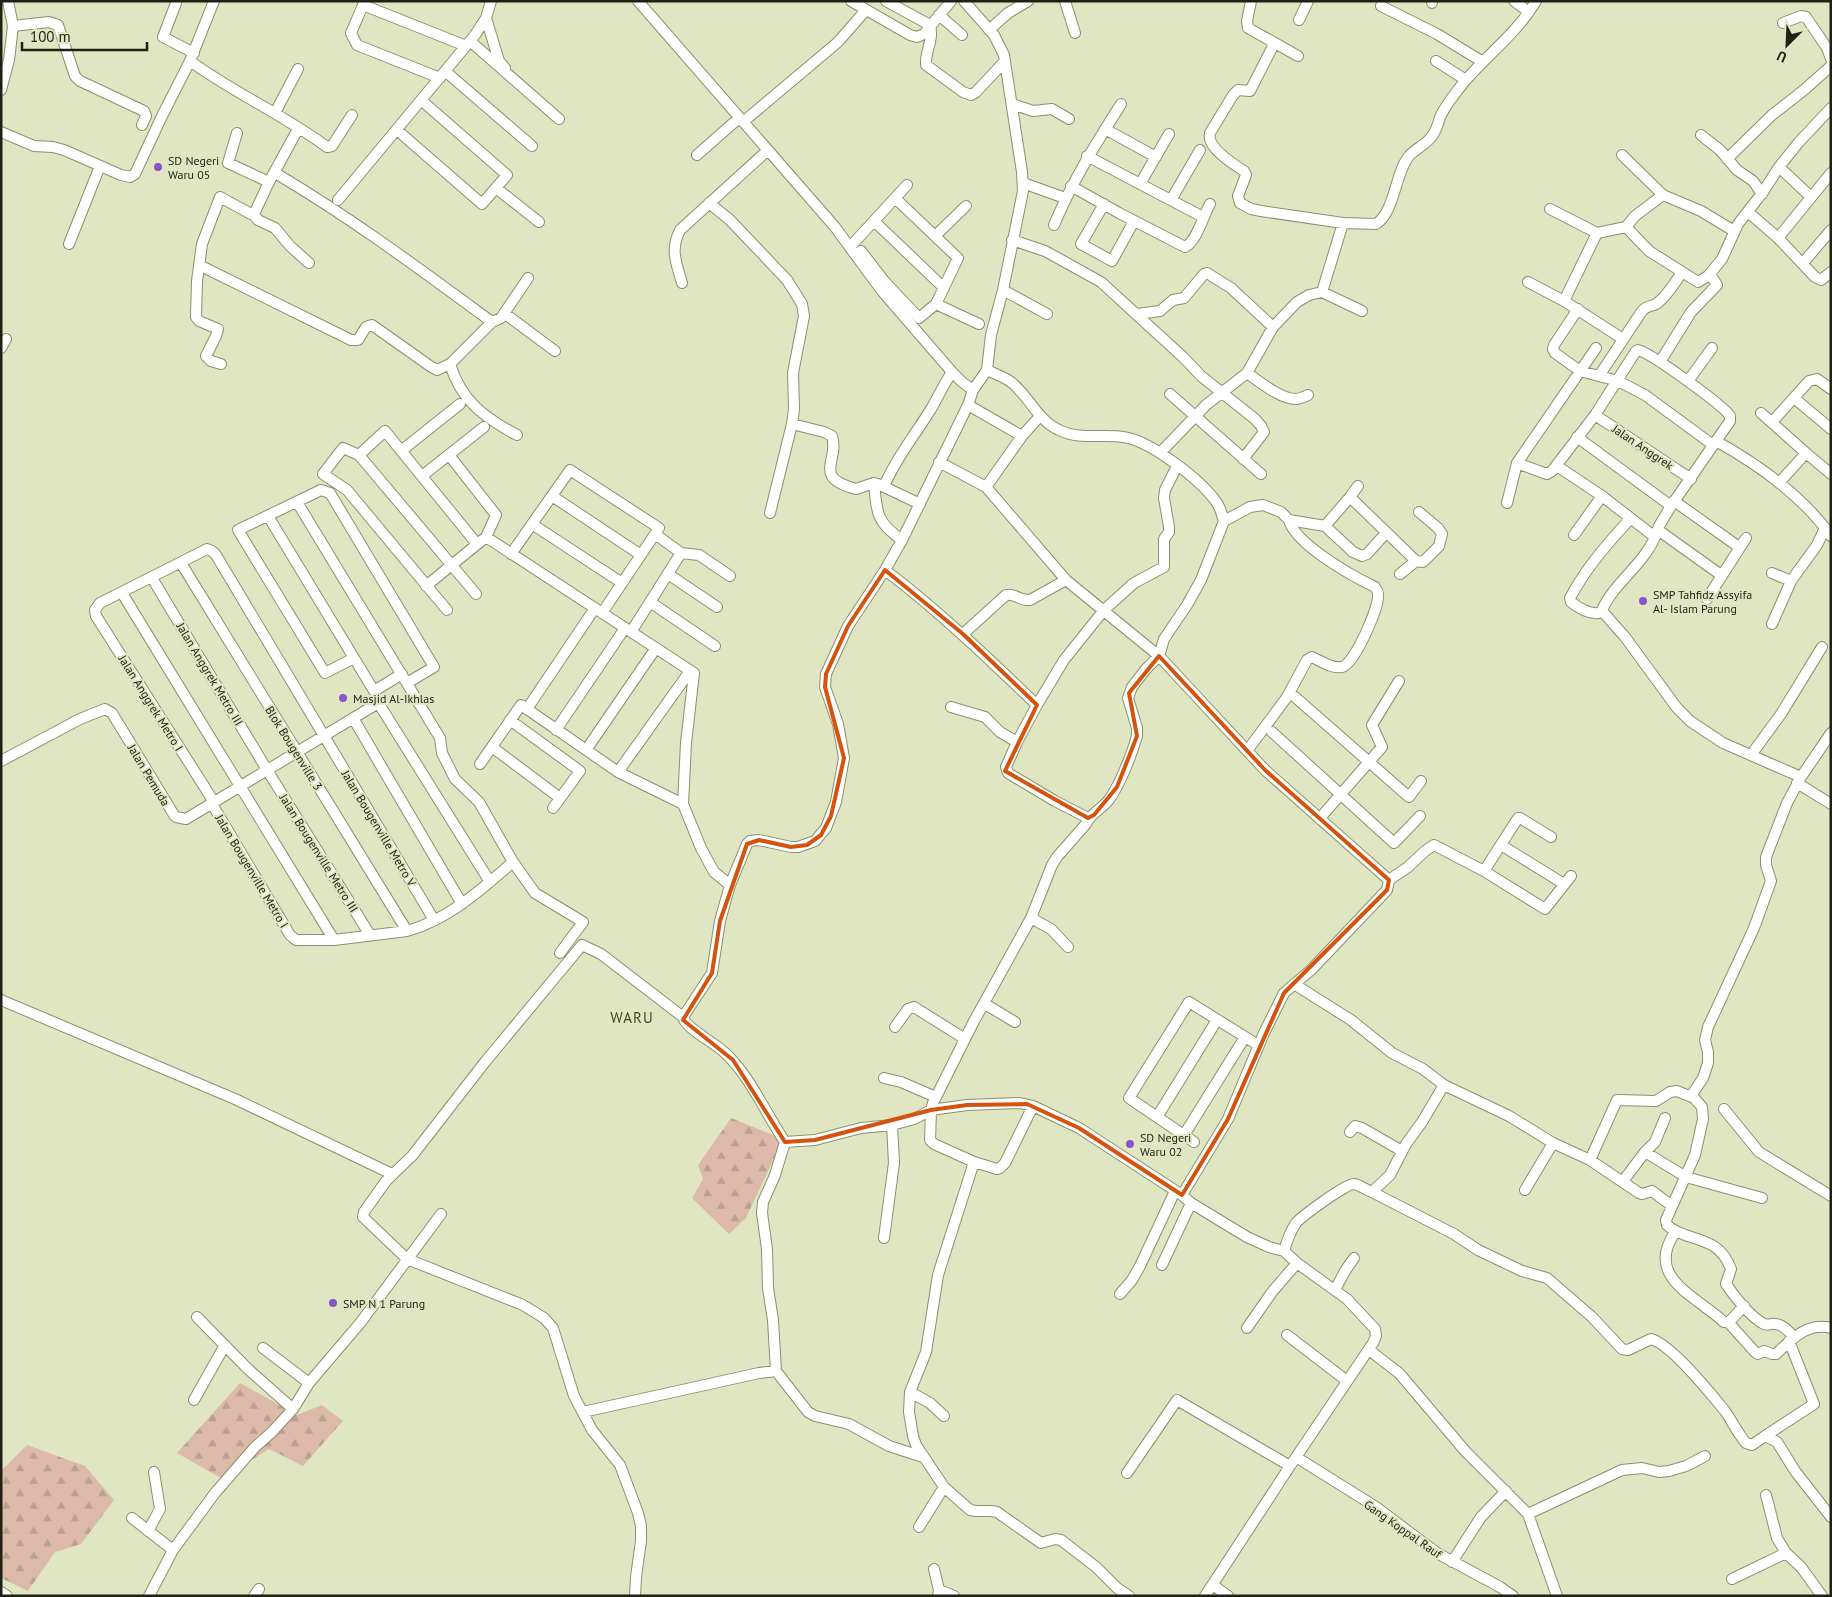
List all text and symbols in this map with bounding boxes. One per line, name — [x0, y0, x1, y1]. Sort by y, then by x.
scale bar — [22, 20, 148, 52]
north arrow — [1762, 20, 1812, 70]
text: 100 m — [30, 27, 71, 46]
text: U — [1774, 47, 1789, 67]
place label: SD Negeri Waru 05 — [168, 153, 219, 182]
marker: SD Negeri Waru 05 — [152, 161, 164, 173]
street label: Jalan Anggrek — [1609, 420, 1677, 473]
place label: SMP Tahfidz Assyifa Al- Islam Parung — [1653, 587, 1752, 616]
marker: SMP Tahfidz Assyifa Al- Islam Parung — [1637, 595, 1649, 607]
street label: Jalan Anggrek Metro III — [173, 619, 247, 728]
street label: Jalan Anggrek Metro I — [115, 651, 187, 754]
place label: Masjid Al-Ikhlas — [353, 691, 434, 706]
marker: Masjid Al-Ikhlas — [337, 692, 349, 704]
street label: Blok Bougenville 3 — [262, 703, 326, 793]
street label: Jalan Pemuda — [124, 740, 173, 809]
street label: Jalan Bougenville Metro V — [338, 766, 420, 889]
street label: Jalan Bougenville Metro III — [276, 790, 362, 915]
street label: Jalan Bougenville Metro I — [212, 811, 292, 931]
district label: WARU — [610, 1008, 654, 1027]
place label: SD Negeri Waru 02 — [1140, 1130, 1191, 1159]
marker: SD Negeri Waru 02 — [1124, 1138, 1136, 1150]
place label: SMP N 1 Parung — [343, 1296, 425, 1311]
marker: SMP N 1 Parung — [327, 1297, 339, 1309]
street label: Gang Koppal Rauf — [1361, 1497, 1446, 1562]

